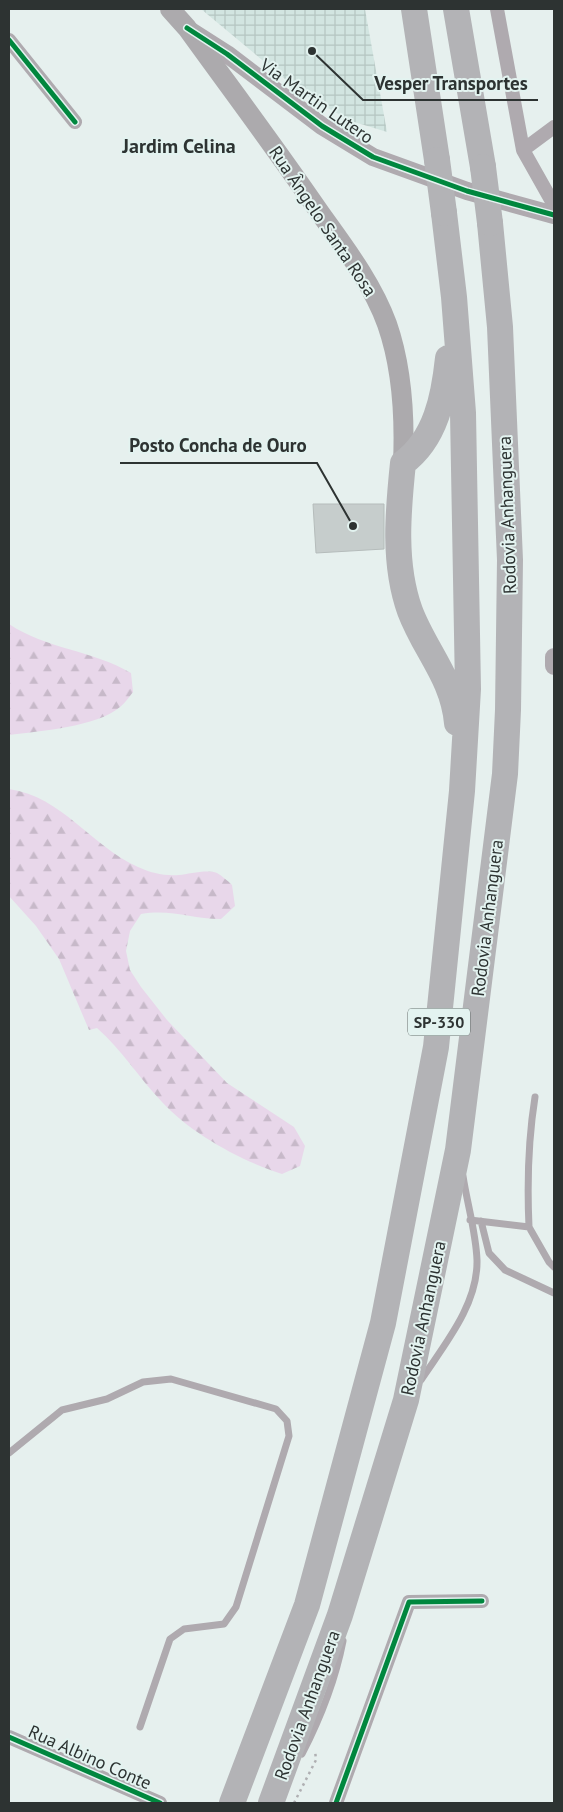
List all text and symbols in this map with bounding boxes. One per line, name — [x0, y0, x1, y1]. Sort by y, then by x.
street label: Via Martin Lutero — [255, 53, 378, 149]
callout: Vesper Transportes — [363, 66, 538, 100]
text: Vesper Transportes — [373, 71, 528, 95]
district label: Jardim Celina — [121, 133, 236, 159]
street label: Rua Ângelo Santa Rosa — [264, 141, 382, 301]
callout: Posto Concha de Ouro — [120, 429, 317, 463]
text: Posto Concha de Ouro — [129, 433, 307, 457]
street label: Rodovia Anhanguera — [493, 436, 521, 594]
street label: Rodovia Anhanguera — [466, 838, 508, 998]
road number: SP-330 — [408, 1009, 470, 1036]
street label: Rodovia Anhanguera — [395, 1238, 451, 1398]
street label: Rodovia Anhanguera — [269, 1627, 345, 1783]
street label: Rua Albino Conte — [25, 1720, 155, 1794]

